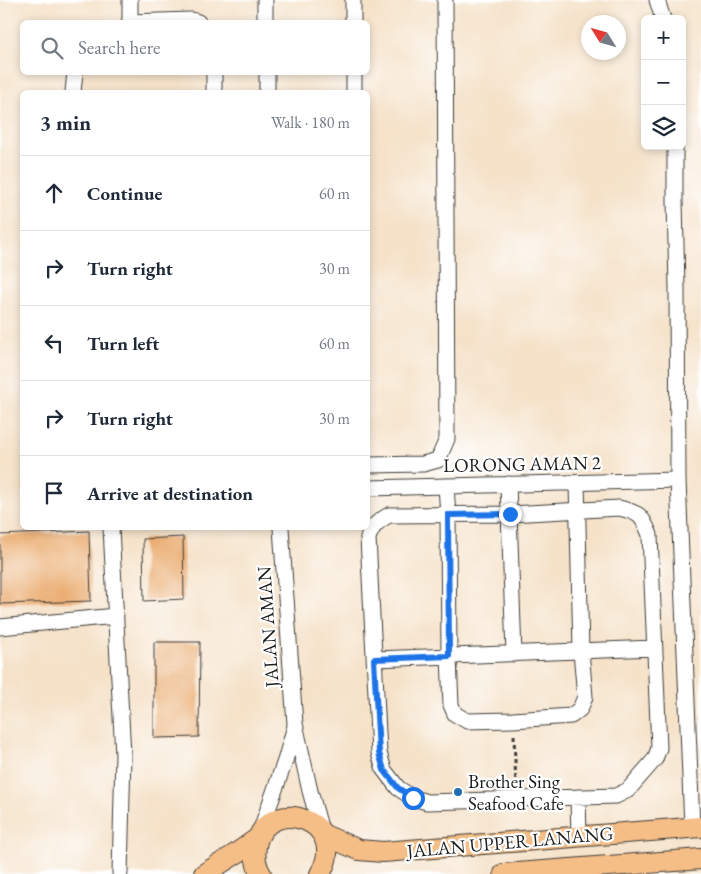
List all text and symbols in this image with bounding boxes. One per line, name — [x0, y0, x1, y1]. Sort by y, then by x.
north arrow — [581, 15, 626, 60]
map controls — [641, 15, 686, 150]
button: + — [641, 15, 686, 60]
search box — [20, 20, 370, 75]
icon: search — [38, 34, 66, 62]
text: Search here — [78, 35, 160, 60]
button: − — [641, 60, 686, 105]
button: layers — [641, 105, 686, 150]
text: 3 min — [40, 109, 91, 136]
text: Walk · 180 m — [271, 112, 350, 133]
icon: ahead — [40, 179, 68, 207]
text: Continue — [87, 181, 162, 206]
text: 60 m — [319, 183, 350, 204]
icon: right — [40, 254, 68, 282]
text: Turn right — [87, 256, 173, 281]
text: 30 m — [319, 258, 350, 279]
icon: left — [40, 329, 68, 357]
text: Turn left — [87, 331, 159, 356]
text: 60 m — [319, 333, 350, 354]
icon: right — [40, 404, 68, 432]
text: Turn right — [87, 406, 173, 431]
text: 30 m — [319, 408, 350, 429]
street label: LORONG AMAN 2 — [443, 450, 601, 478]
icon: arrive — [40, 479, 68, 507]
text: Arrive at destination — [87, 481, 253, 506]
route end — [499, 503, 522, 526]
street label: JALAN AMAN — [251, 566, 285, 690]
place label: Brother Sing Seafood Cafe — [468, 769, 564, 816]
marker: Brother Sing Seafood Cafe — [452, 786, 464, 798]
route start — [402, 787, 425, 810]
street label: JALAN UPPER LANANG — [404, 821, 614, 864]

